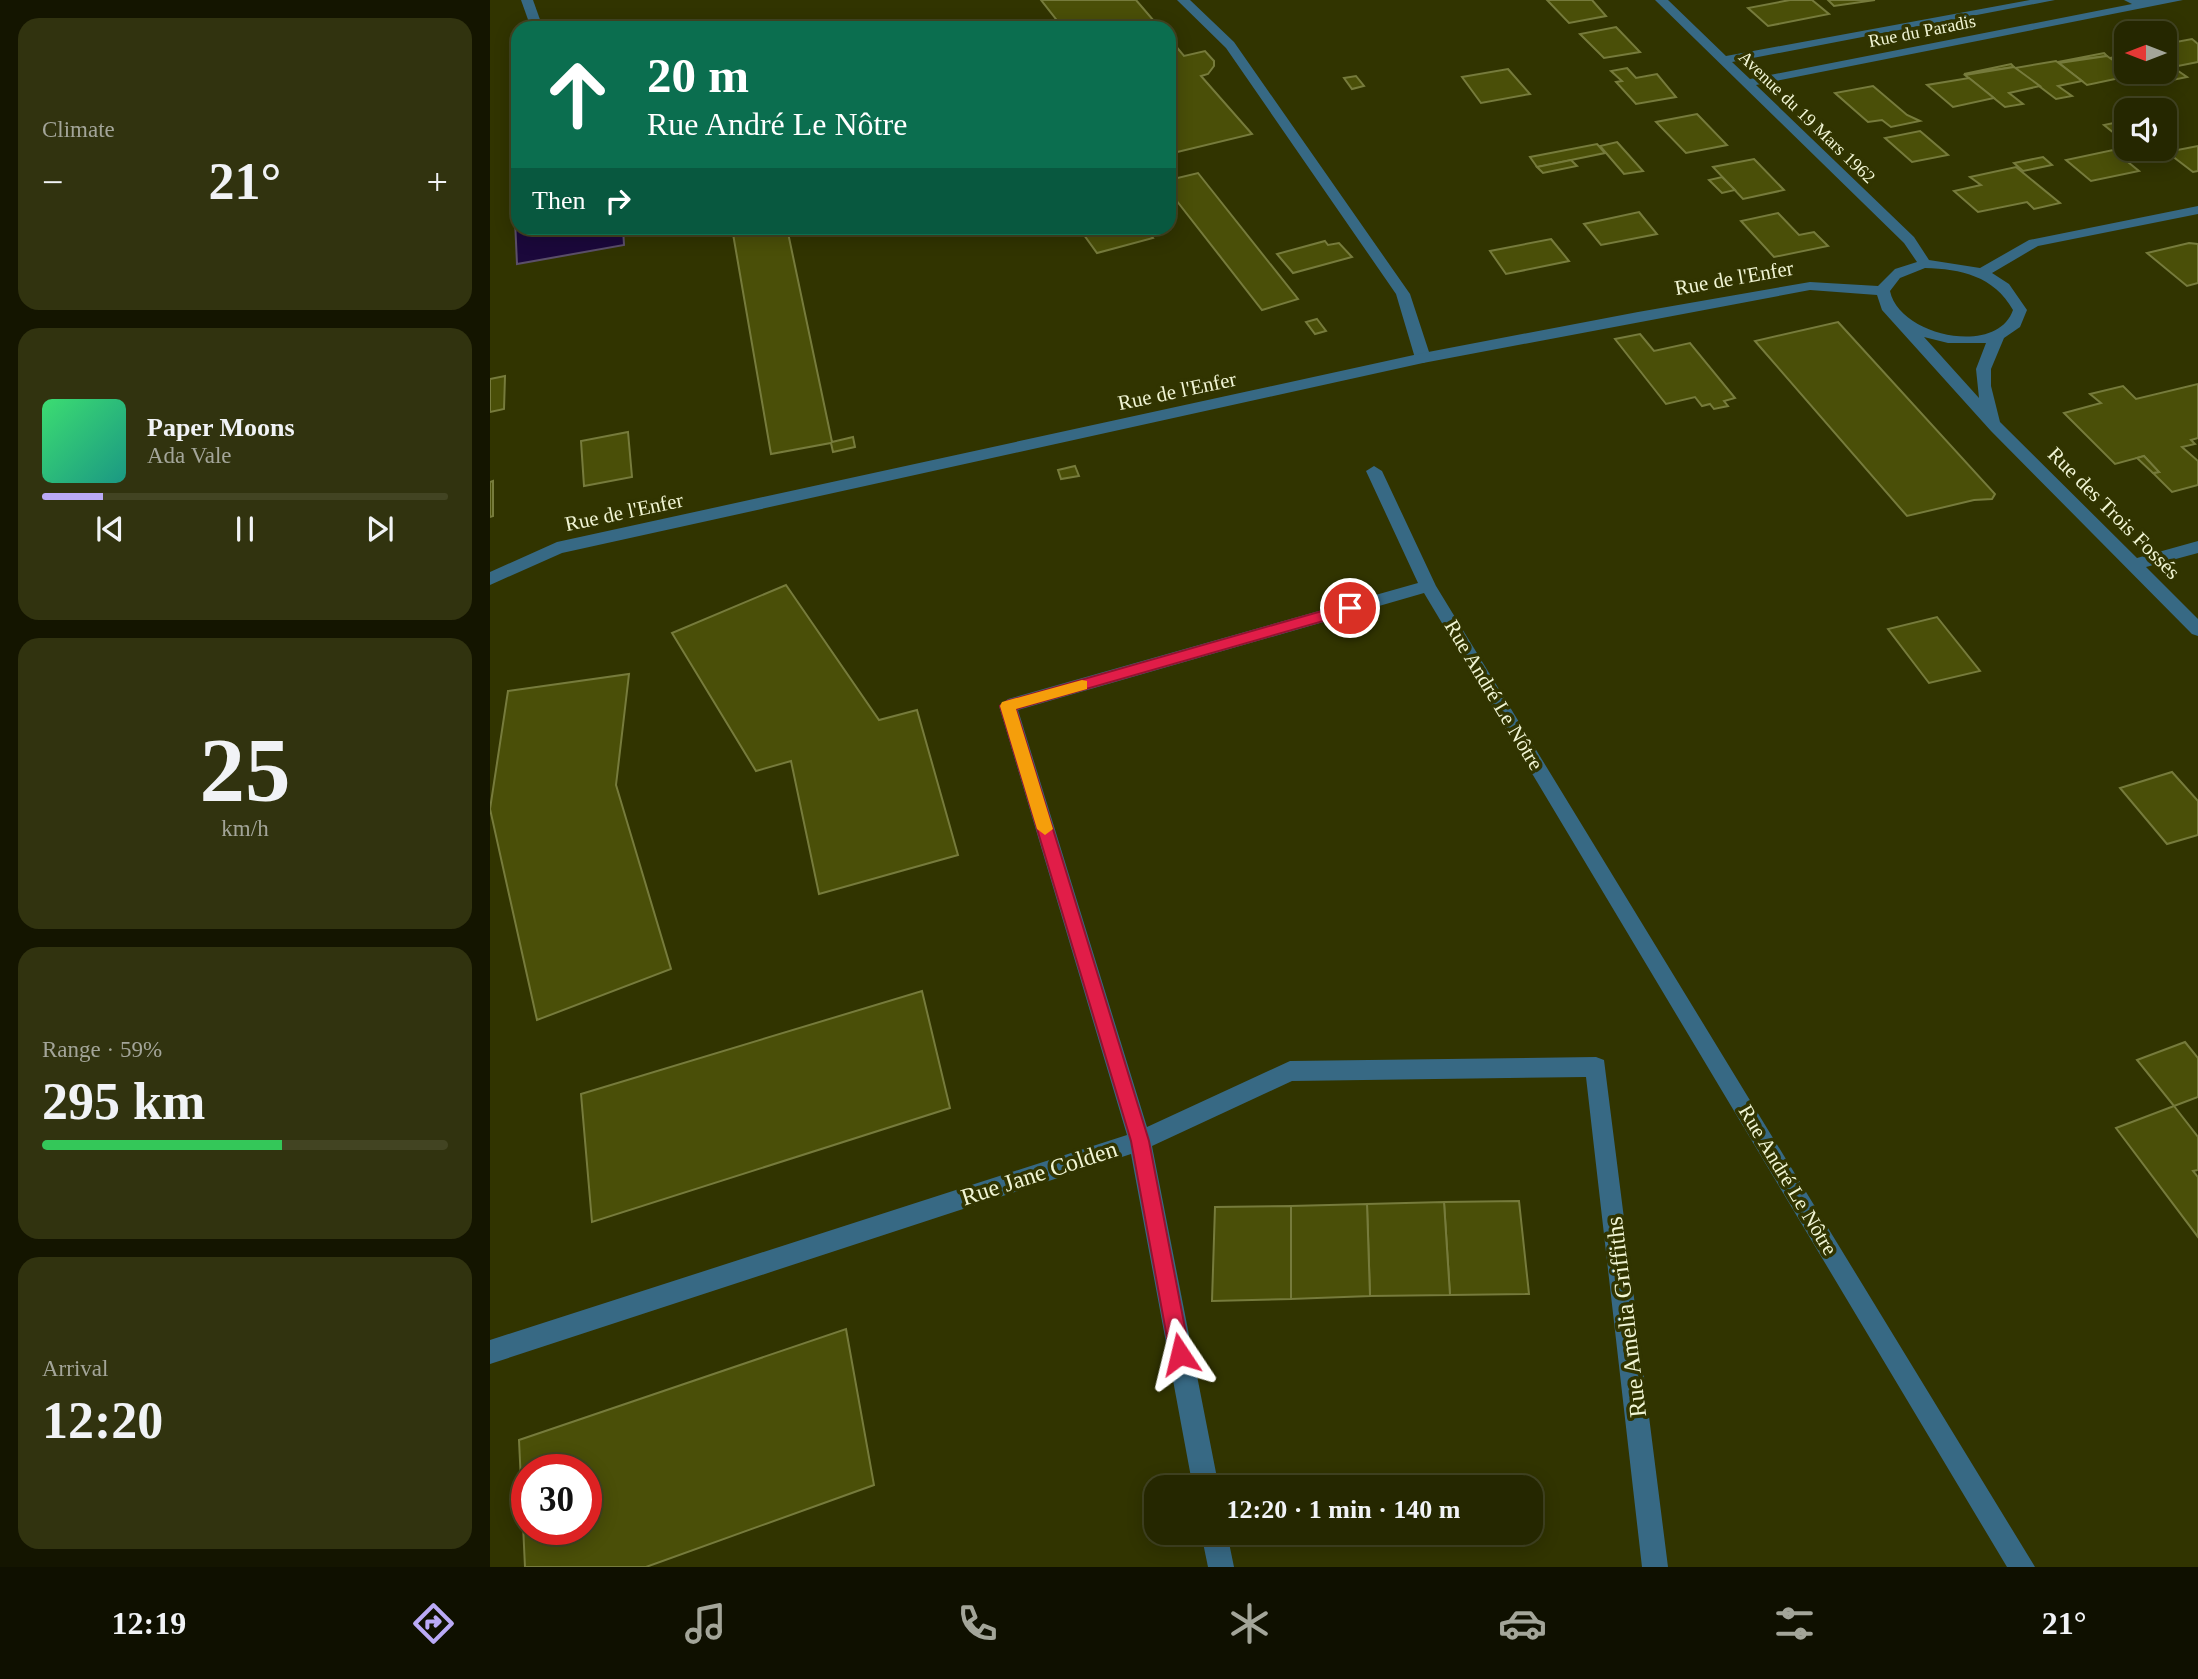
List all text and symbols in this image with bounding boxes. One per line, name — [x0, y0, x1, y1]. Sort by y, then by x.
street label: Rue du Paradis — [1867, 11, 1977, 51]
north arrow — [2114, 21, 2177, 84]
map controls — [2114, 21, 2177, 161]
street label: Avenue du 19 Mars 1962 — [1735, 47, 1879, 187]
text: 20 m — [647, 48, 749, 103]
icon: ahead — [532, 49, 623, 140]
button: sound — [2114, 98, 2177, 161]
text: Rue André Le Nôtre — [647, 106, 907, 142]
text: Climate — [42, 117, 115, 142]
text: 21° — [209, 153, 281, 210]
text: − — [42, 161, 63, 203]
text: + — [427, 161, 448, 203]
icon: right — [599, 182, 637, 220]
text: Then — [532, 186, 585, 215]
street label: Rue de l'Enfer — [1673, 256, 1795, 300]
street label: Rue de l'Enfer — [1116, 367, 1238, 415]
text: Paper Moons — [147, 413, 295, 442]
street label: Rue des Trois Fossés — [2043, 442, 2185, 584]
text: Ada Vale — [147, 443, 232, 468]
street label: Rue de l'Enfer — [563, 488, 685, 536]
icon: previous — [91, 510, 129, 548]
icon: pause — [226, 510, 264, 548]
icon: next — [361, 510, 399, 548]
pin — [1320, 578, 1380, 638]
icon: arrive — [1331, 589, 1369, 627]
street label: Rue André Le Nôtre — [1440, 616, 1548, 774]
text: 25 — [200, 720, 291, 821]
text: km/h — [221, 816, 269, 841]
text: Range · 59% — [42, 1037, 162, 1062]
text: 295 km — [42, 1073, 205, 1130]
street label: Rue André Le Nôtre — [1734, 1101, 1842, 1259]
street label: Rue Jane Colden — [958, 1136, 1120, 1210]
street label: Rue Amelia Griffiths — [1601, 1215, 1651, 1419]
position arrow — [1143, 1317, 1217, 1391]
text: Arrival — [42, 1356, 108, 1381]
text: 12:20 — [42, 1392, 163, 1449]
speed limit sign: 30 — [511, 1454, 602, 1545]
text: 12:20 · 1 min · 140 m — [1227, 1495, 1461, 1524]
icon: directions — [409, 1599, 458, 1648]
icon: music — [681, 1599, 730, 1648]
icon: phone — [953, 1599, 1002, 1648]
icon: climate — [1225, 1599, 1274, 1648]
icon: car — [1498, 1599, 1547, 1648]
icon: filters — [1770, 1599, 1819, 1648]
text: 12:19 — [112, 1605, 186, 1641]
text: 21° — [2042, 1605, 2086, 1641]

